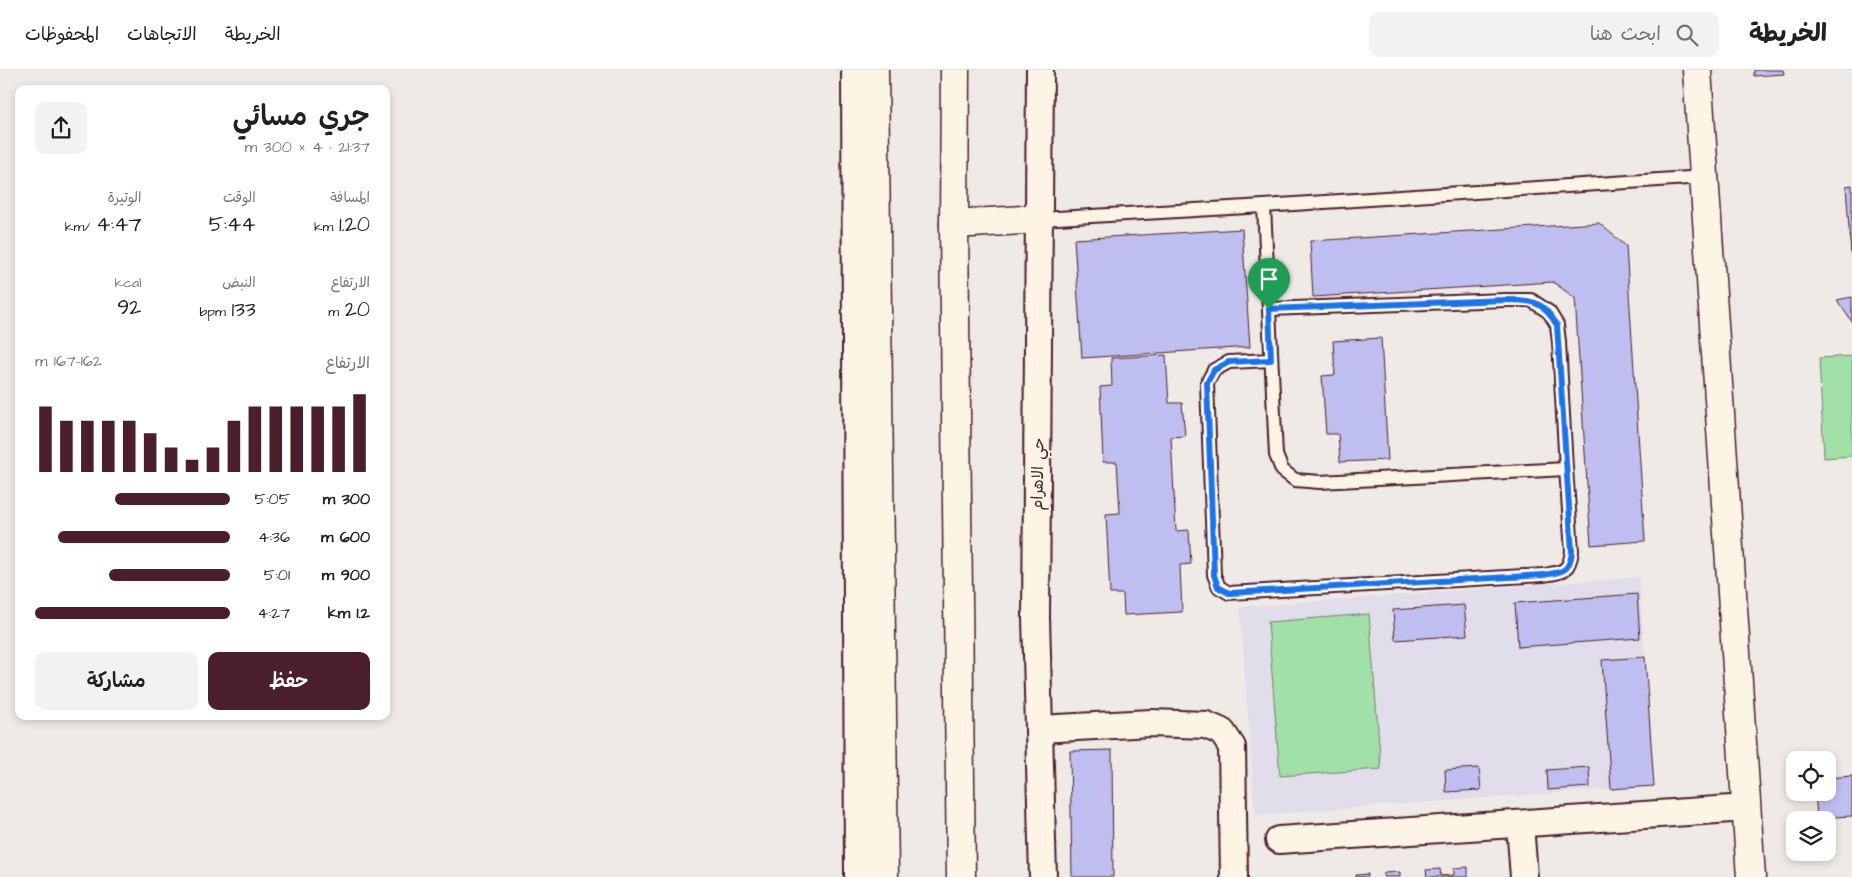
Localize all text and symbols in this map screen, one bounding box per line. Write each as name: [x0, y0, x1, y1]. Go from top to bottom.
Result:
search box: [1369, 12, 1719, 57]
text: الخريطة: [1749, 17, 1827, 51]
text: ابحث هنا: [1590, 21, 1661, 48]
icon: search: [1673, 21, 1701, 49]
text: المحفوظات: [25, 22, 99, 47]
text: الاتجاهات: [127, 22, 197, 47]
text: الخريطة: [225, 22, 281, 47]
text: جري مسائي: [233, 97, 370, 136]
button: share: [35, 102, 87, 154]
text: 21:37 · 4 × 300 m: [245, 136, 370, 158]
text: الوتيرة: [108, 188, 141, 208]
text: الوقت: [223, 188, 256, 208]
text: المسافة: [330, 188, 370, 208]
text: 4:47: [96, 210, 141, 239]
text: 5:44: [209, 210, 256, 239]
text: 1.20: [339, 210, 370, 239]
text: /km: [65, 217, 96, 237]
text: km: [314, 217, 339, 237]
pin: [1248, 258, 1290, 309]
icon: arrive: [1255, 265, 1283, 293]
text: kcal: [115, 273, 141, 293]
text: النبض: [222, 273, 256, 293]
text: الارتفاع: [331, 273, 370, 293]
text: 92: [117, 293, 141, 322]
text: 133: [232, 295, 256, 324]
text: 20: [345, 295, 370, 324]
text: bpm: [199, 302, 232, 322]
text: m: [328, 302, 345, 322]
text: 162–167 m: [35, 350, 102, 372]
text: الارتفاع: [325, 352, 370, 374]
street label: حي الاهرام: [1026, 437, 1053, 511]
text: 5:05: [255, 488, 290, 510]
text: 300 m: [323, 488, 370, 510]
text: 4:36: [258, 526, 290, 548]
text: 600 m: [321, 526, 370, 548]
text: 5:01: [264, 564, 290, 586]
text: 900 m: [322, 564, 370, 586]
text: 4:27: [257, 602, 290, 624]
text: 1.2 km: [328, 602, 370, 624]
button: مشاركة: [35, 652, 198, 710]
button: حفظ: [208, 652, 370, 710]
map controls: [1786, 751, 1836, 861]
button: locate: [1786, 751, 1836, 801]
button: layers: [1786, 811, 1836, 861]

